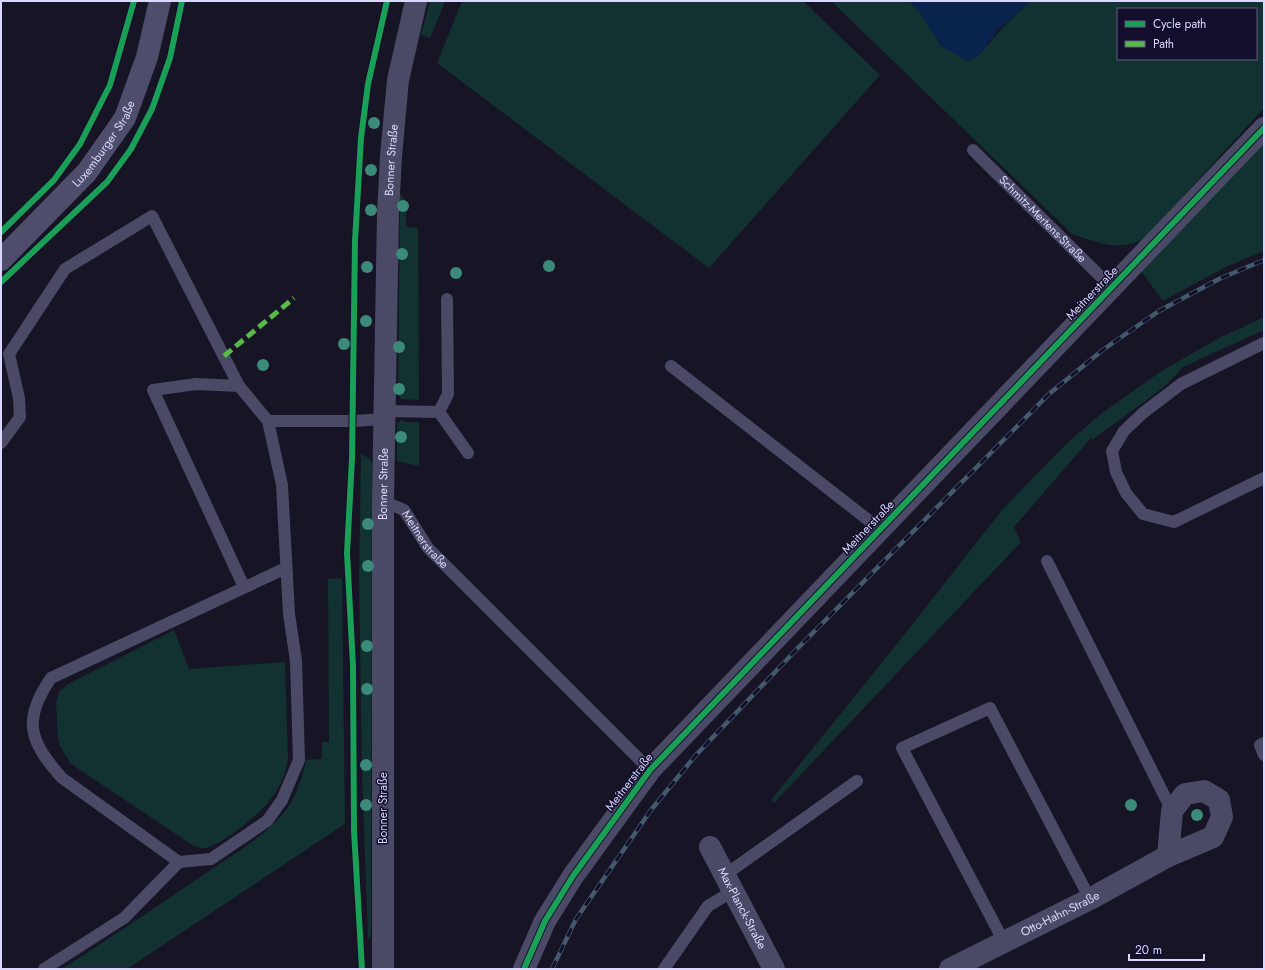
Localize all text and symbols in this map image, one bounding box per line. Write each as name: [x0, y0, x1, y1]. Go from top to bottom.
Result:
legend: [1117, 8, 1257, 60]
text: Cycle path: [1153, 15, 1206, 33]
text: Path: [1153, 35, 1174, 53]
street label: Luxemburger Straße: [68, 98, 140, 191]
street label: Bonner Straße: [380, 123, 403, 197]
street label: Schmitz-Mertens-Straße: [995, 171, 1090, 267]
street label: Meitnerstraße: [1062, 262, 1122, 324]
street label: Bonner Straße: [374, 448, 393, 520]
street label: Meitnerstraße: [838, 496, 898, 558]
street label: Meitnerstraße: [397, 507, 453, 573]
street label: Meitnerstraße: [601, 749, 657, 815]
street label: Bonner Straße: [374, 772, 392, 844]
street label: Max-Planck-Straße: [713, 864, 771, 952]
street label: Otto-Hahn-Straße: [1017, 886, 1103, 941]
scale bar: [1129, 936, 1204, 962]
text: 20 m: [1135, 941, 1162, 959]

